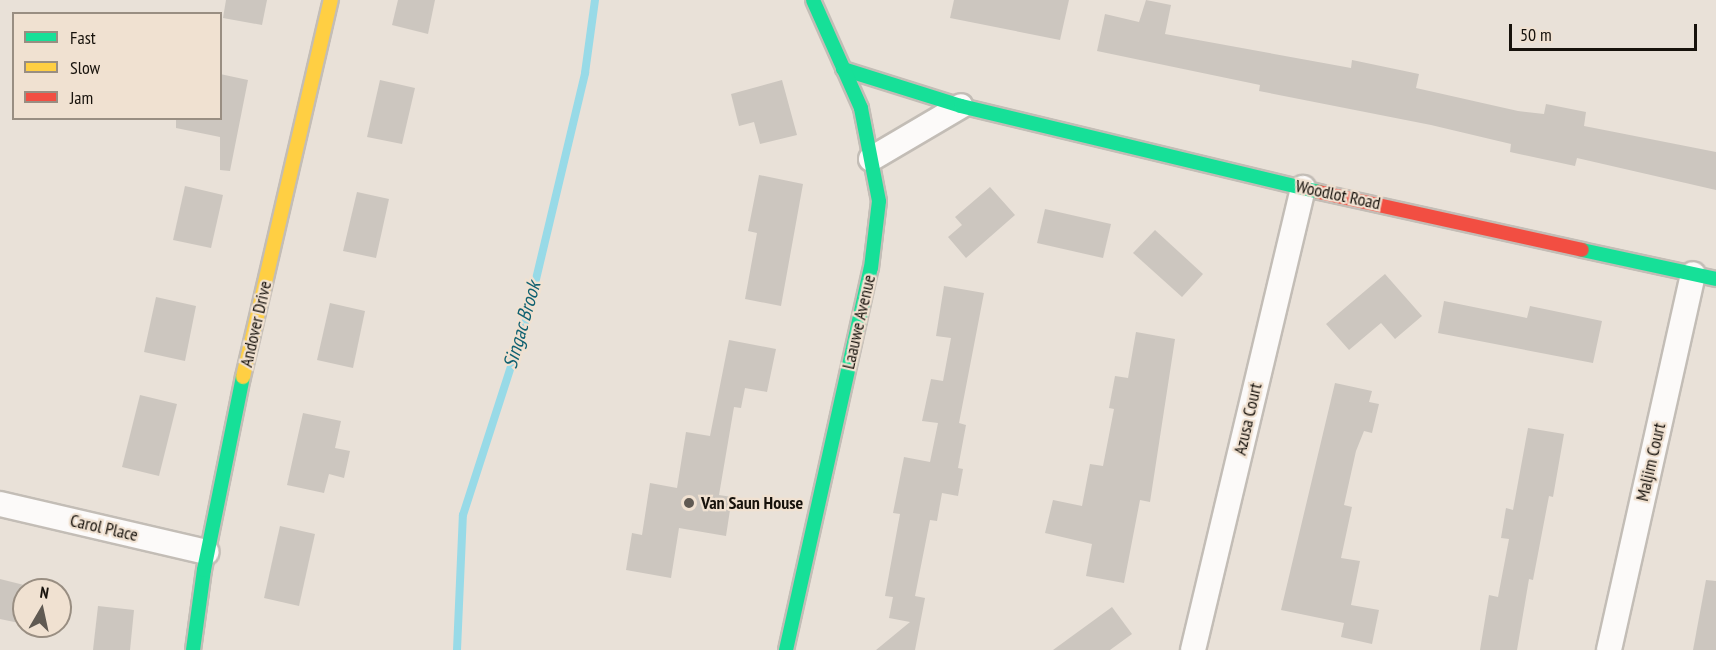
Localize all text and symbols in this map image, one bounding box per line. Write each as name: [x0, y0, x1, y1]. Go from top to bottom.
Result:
legend: [12, 12, 222, 120]
scale bar: [1512, 12, 1700, 50]
text: 50 m: [1520, 23, 1552, 46]
text: Fast: [70, 26, 96, 49]
text: Slow: [70, 56, 100, 79]
text: Jam: [70, 86, 93, 109]
street label: Woodlot Road: [1294, 175, 1382, 215]
street label: Laauwe Avenue: [838, 272, 880, 372]
street label: Andover Drive: [236, 279, 276, 369]
water label: Singac Brook: [498, 279, 546, 371]
street label: Azusa Court: [1229, 381, 1267, 457]
street label: Maljim Court: [1631, 421, 1671, 503]
place label: Van Saun House: [701, 492, 803, 514]
marker: Van Saun House: [682, 496, 696, 510]
street label: Carol Place: [68, 510, 140, 546]
north arrow: [12, 578, 72, 638]
text: N: [39, 582, 50, 603]

